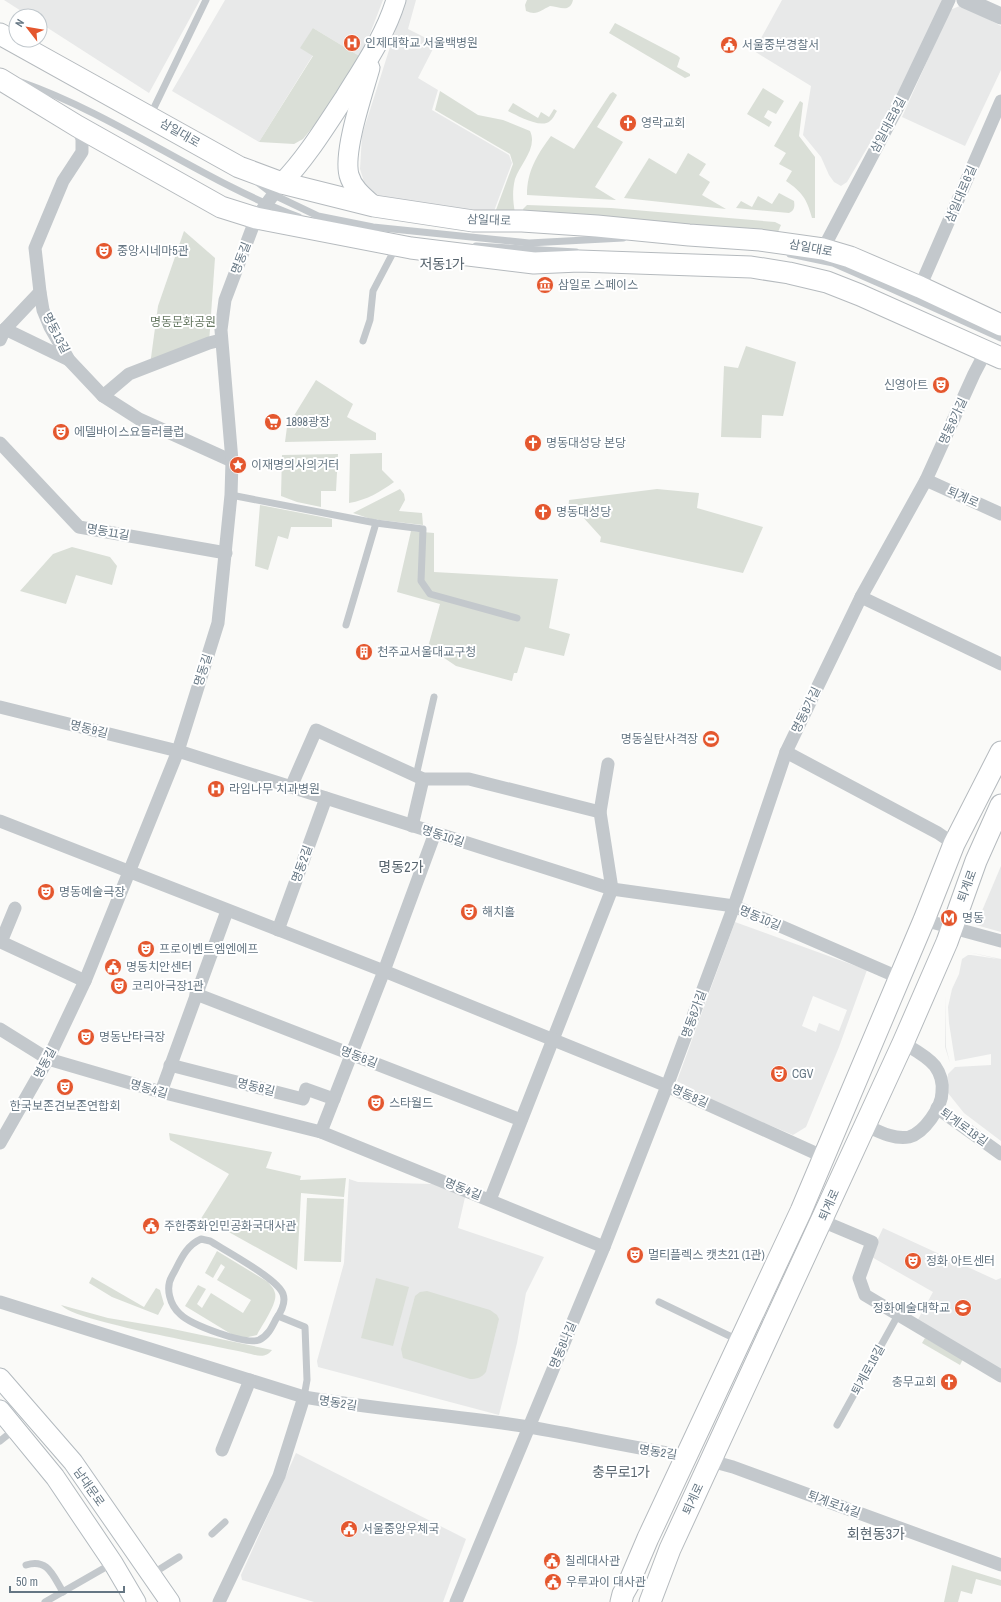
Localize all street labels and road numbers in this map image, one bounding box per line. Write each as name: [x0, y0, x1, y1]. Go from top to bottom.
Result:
street label: 삼일대로8길: [867, 94, 909, 156]
street label: 삼일대로: [157, 115, 203, 151]
street label: 삼일대로6길: [942, 163, 980, 225]
street label: 삼일대로: [467, 211, 511, 229]
street label: 삼일대로: [788, 236, 834, 260]
street label: 명동길: [228, 240, 254, 276]
street label: 명동13길: [39, 310, 73, 356]
street label: 명동8가길: [935, 395, 971, 447]
street label: 퇴계로: [945, 483, 981, 511]
street label: 명동11길: [85, 520, 131, 544]
street label: 명동길: [190, 652, 216, 688]
street label: 명동8가길: [788, 684, 824, 736]
street label: 명동9길: [68, 717, 110, 741]
street label: 명동10길: [420, 822, 466, 850]
street label: 명동2길: [288, 843, 316, 885]
street label: 퇴계로: [954, 868, 980, 904]
street label: 명동10길: [737, 902, 783, 934]
street label: 명동8가길: [678, 988, 710, 1040]
street label: 명동6길: [338, 1043, 380, 1071]
street label: 명동길: [30, 1045, 60, 1081]
street label: 명동8길: [235, 1075, 277, 1099]
street label: 명동4길: [128, 1076, 170, 1102]
street label: 명동8길: [669, 1081, 711, 1111]
street label: 퇴계로18길: [937, 1104, 991, 1150]
street label: 명동4길: [442, 1174, 484, 1204]
street label: 퇴계로: [815, 1187, 843, 1223]
street label: 명동8나길: [546, 1319, 580, 1371]
street label: 퇴계로16길: [848, 1342, 888, 1398]
street label: 명동2길: [318, 1392, 358, 1414]
street label: 명동2길: [638, 1441, 678, 1463]
street label: 남대문로: [70, 1464, 108, 1510]
street label: 퇴계로: [679, 1481, 707, 1517]
street label: 퇴계로14길: [805, 1487, 863, 1521]

